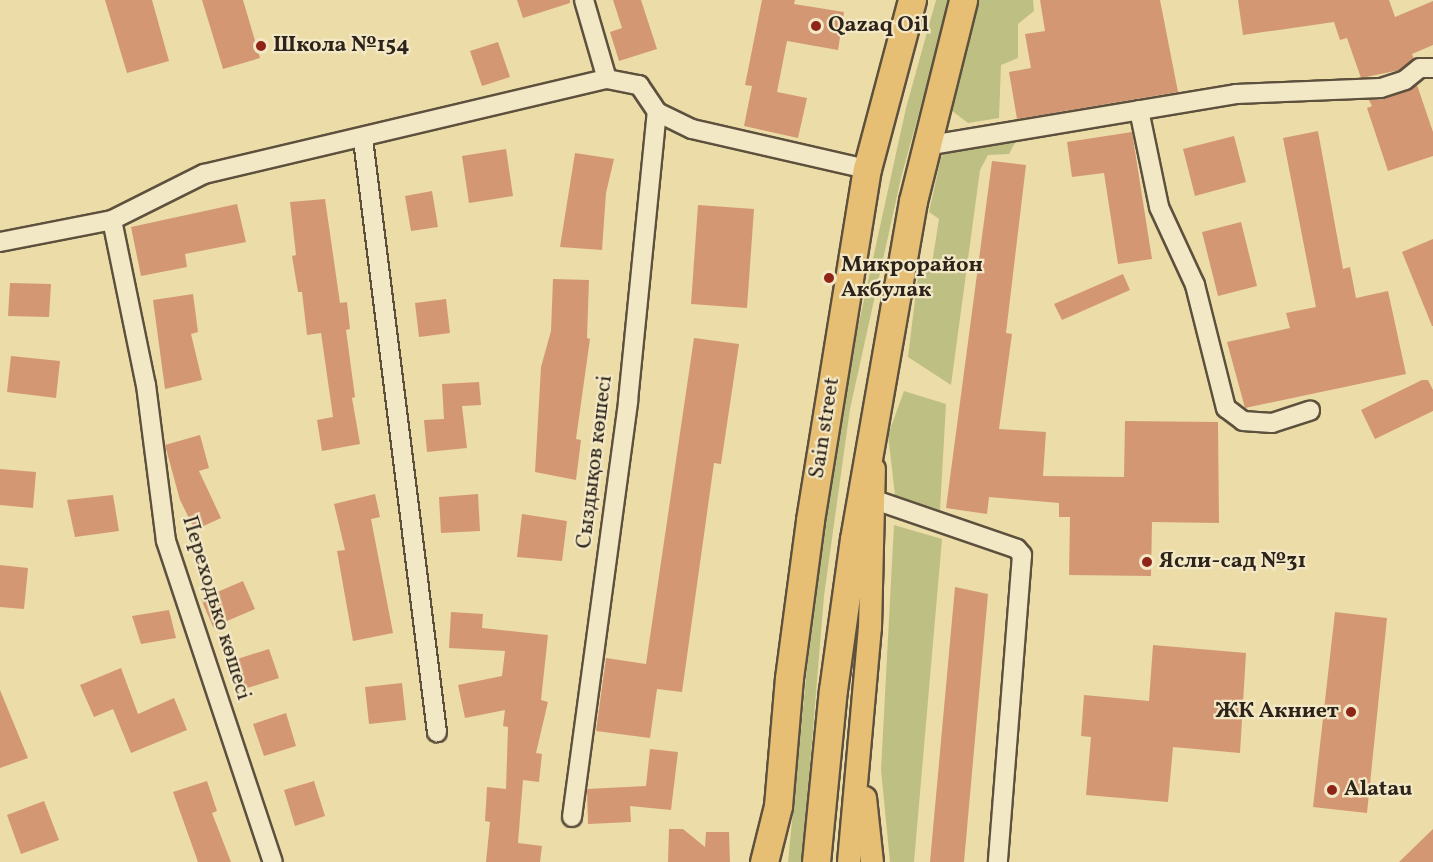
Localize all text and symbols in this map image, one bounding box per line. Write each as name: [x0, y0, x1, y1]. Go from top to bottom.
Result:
place label: Qazaq Oil: [828, 13, 929, 39]
marker: Qazaq Oil: [809, 19, 823, 33]
place label: Школа №154: [273, 33, 409, 59]
marker: Школа №154: [254, 39, 268, 53]
place label: Микрорайон Акбулак: [841, 252, 983, 304]
marker: Микрорайон Акбулак: [822, 271, 836, 285]
street label: Сыздықов көшесі: [571, 374, 619, 550]
street label: Sain street: [804, 375, 846, 481]
street label: Переходько көшесі: [175, 513, 257, 703]
place label: Ясли-сад №31: [1159, 549, 1306, 575]
marker: Ясли-сад №31: [1140, 555, 1154, 569]
place label: ЖК Акниет: [1215, 699, 1339, 725]
marker: ЖК Акниет: [1344, 705, 1358, 719]
place label: Alatau: [1344, 777, 1412, 803]
marker: Alatau: [1325, 783, 1339, 797]

